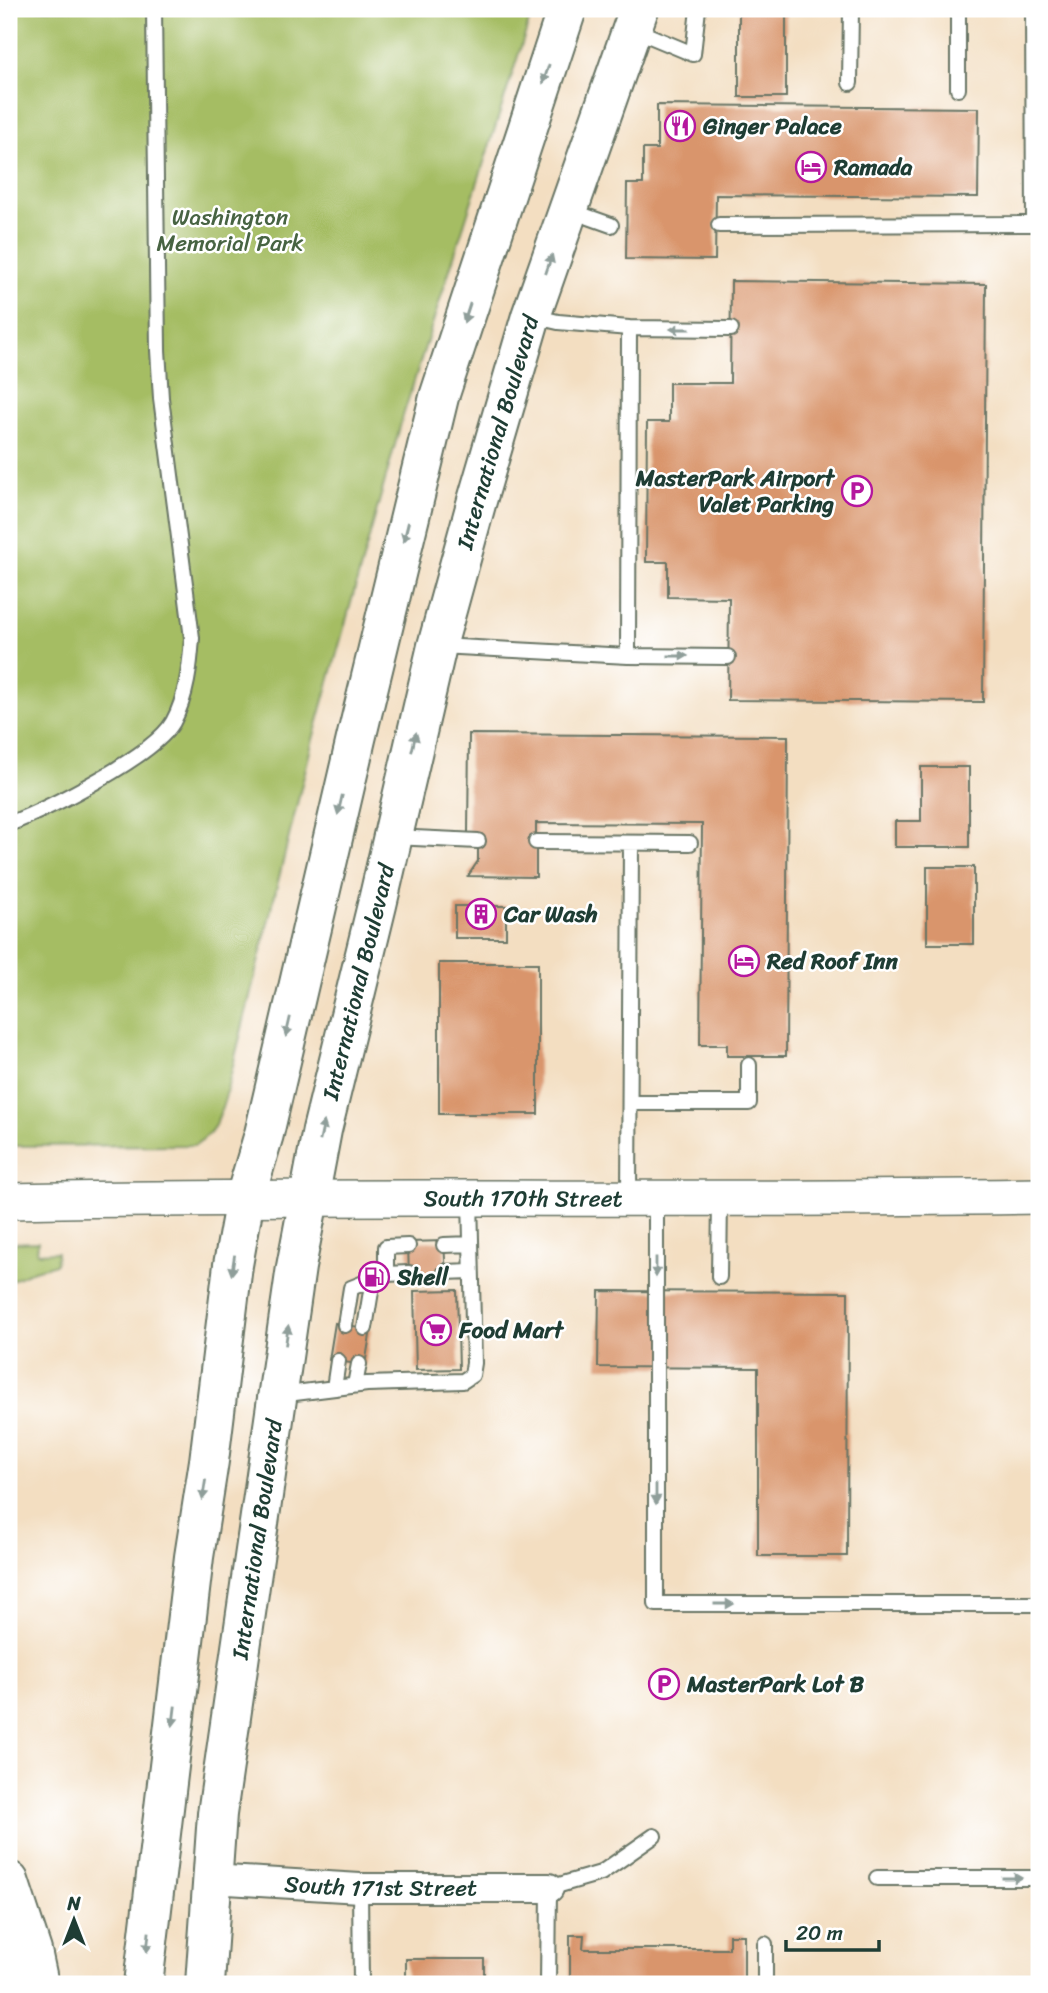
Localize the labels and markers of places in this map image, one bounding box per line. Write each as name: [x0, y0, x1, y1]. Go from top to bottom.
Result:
place label: Ginger Palace: [702, 106, 842, 147]
restaurant icon: Ginger Palace: [663, 109, 697, 143]
place label: Ramada: [833, 147, 913, 188]
hotel icon: Ramada: [794, 150, 828, 184]
place label: MasterPark Airport Valet Parking: [635, 458, 836, 525]
parking icon: MasterPark Airport Valet Parking: [840, 474, 874, 508]
place label: Car Wash: [503, 894, 598, 935]
building icon: Car Wash: [464, 897, 498, 931]
place label: Red Roof Inn: [766, 941, 898, 982]
hotel icon: Red Roof Inn: [727, 944, 761, 978]
place label: Shell: [396, 1257, 450, 1298]
fuel station icon: Shell: [357, 1260, 391, 1294]
place label: Food Mart: [458, 1310, 565, 1351]
supermarket icon: Food Mart: [419, 1313, 453, 1347]
place label: MasterPark Lot B: [686, 1664, 864, 1705]
parking icon: MasterPark Lot B: [647, 1667, 681, 1701]

